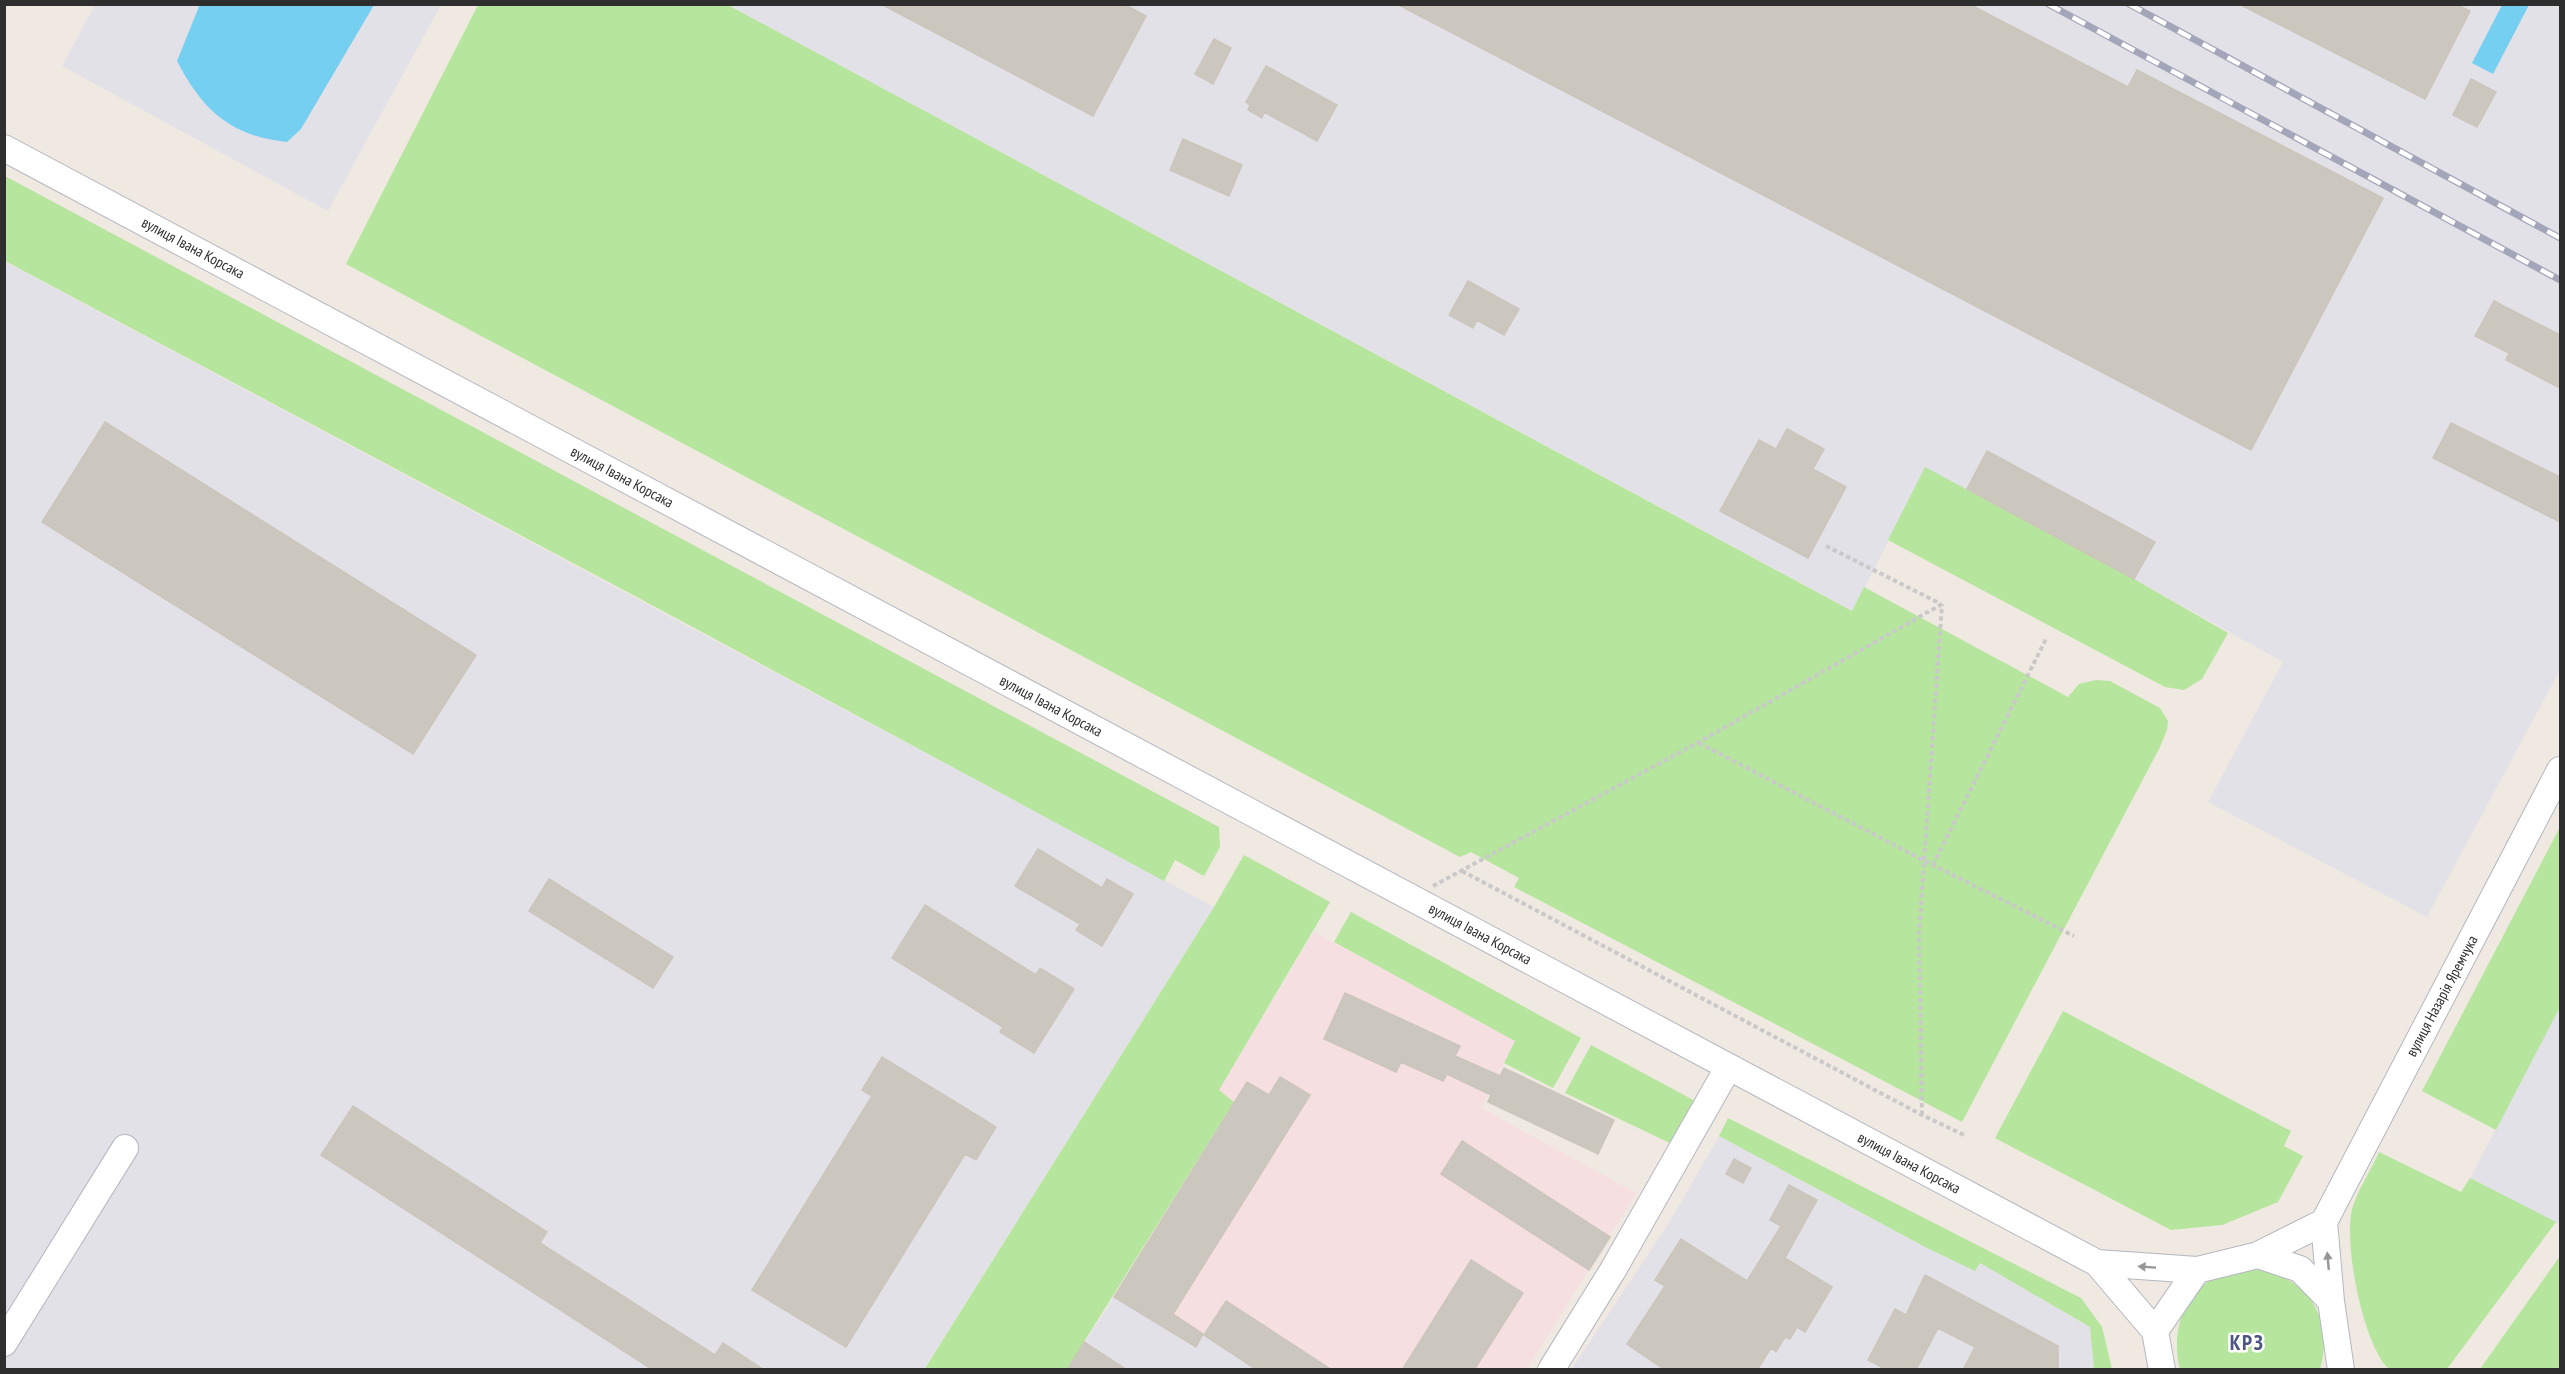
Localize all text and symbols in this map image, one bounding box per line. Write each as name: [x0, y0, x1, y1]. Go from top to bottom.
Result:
street label: вулиця Івана Корсака: [139, 212, 248, 283]
street label: вулиця Івана Корсака: [568, 441, 677, 512]
street label: вулиця Івана Корсака: [997, 670, 1106, 741]
street label: вулиця Івана Корсака: [1426, 898, 1535, 969]
street label: вулиця Назарія Яремчука: [2402, 932, 2482, 1060]
street label: вулиця Івана Корсака: [1855, 1127, 1964, 1198]
one-way arrow: [2323, 1252, 2332, 1271]
one-way arrow: [2138, 1262, 2157, 1271]
district label: КРЗ: [2230, 1329, 2264, 1356]

